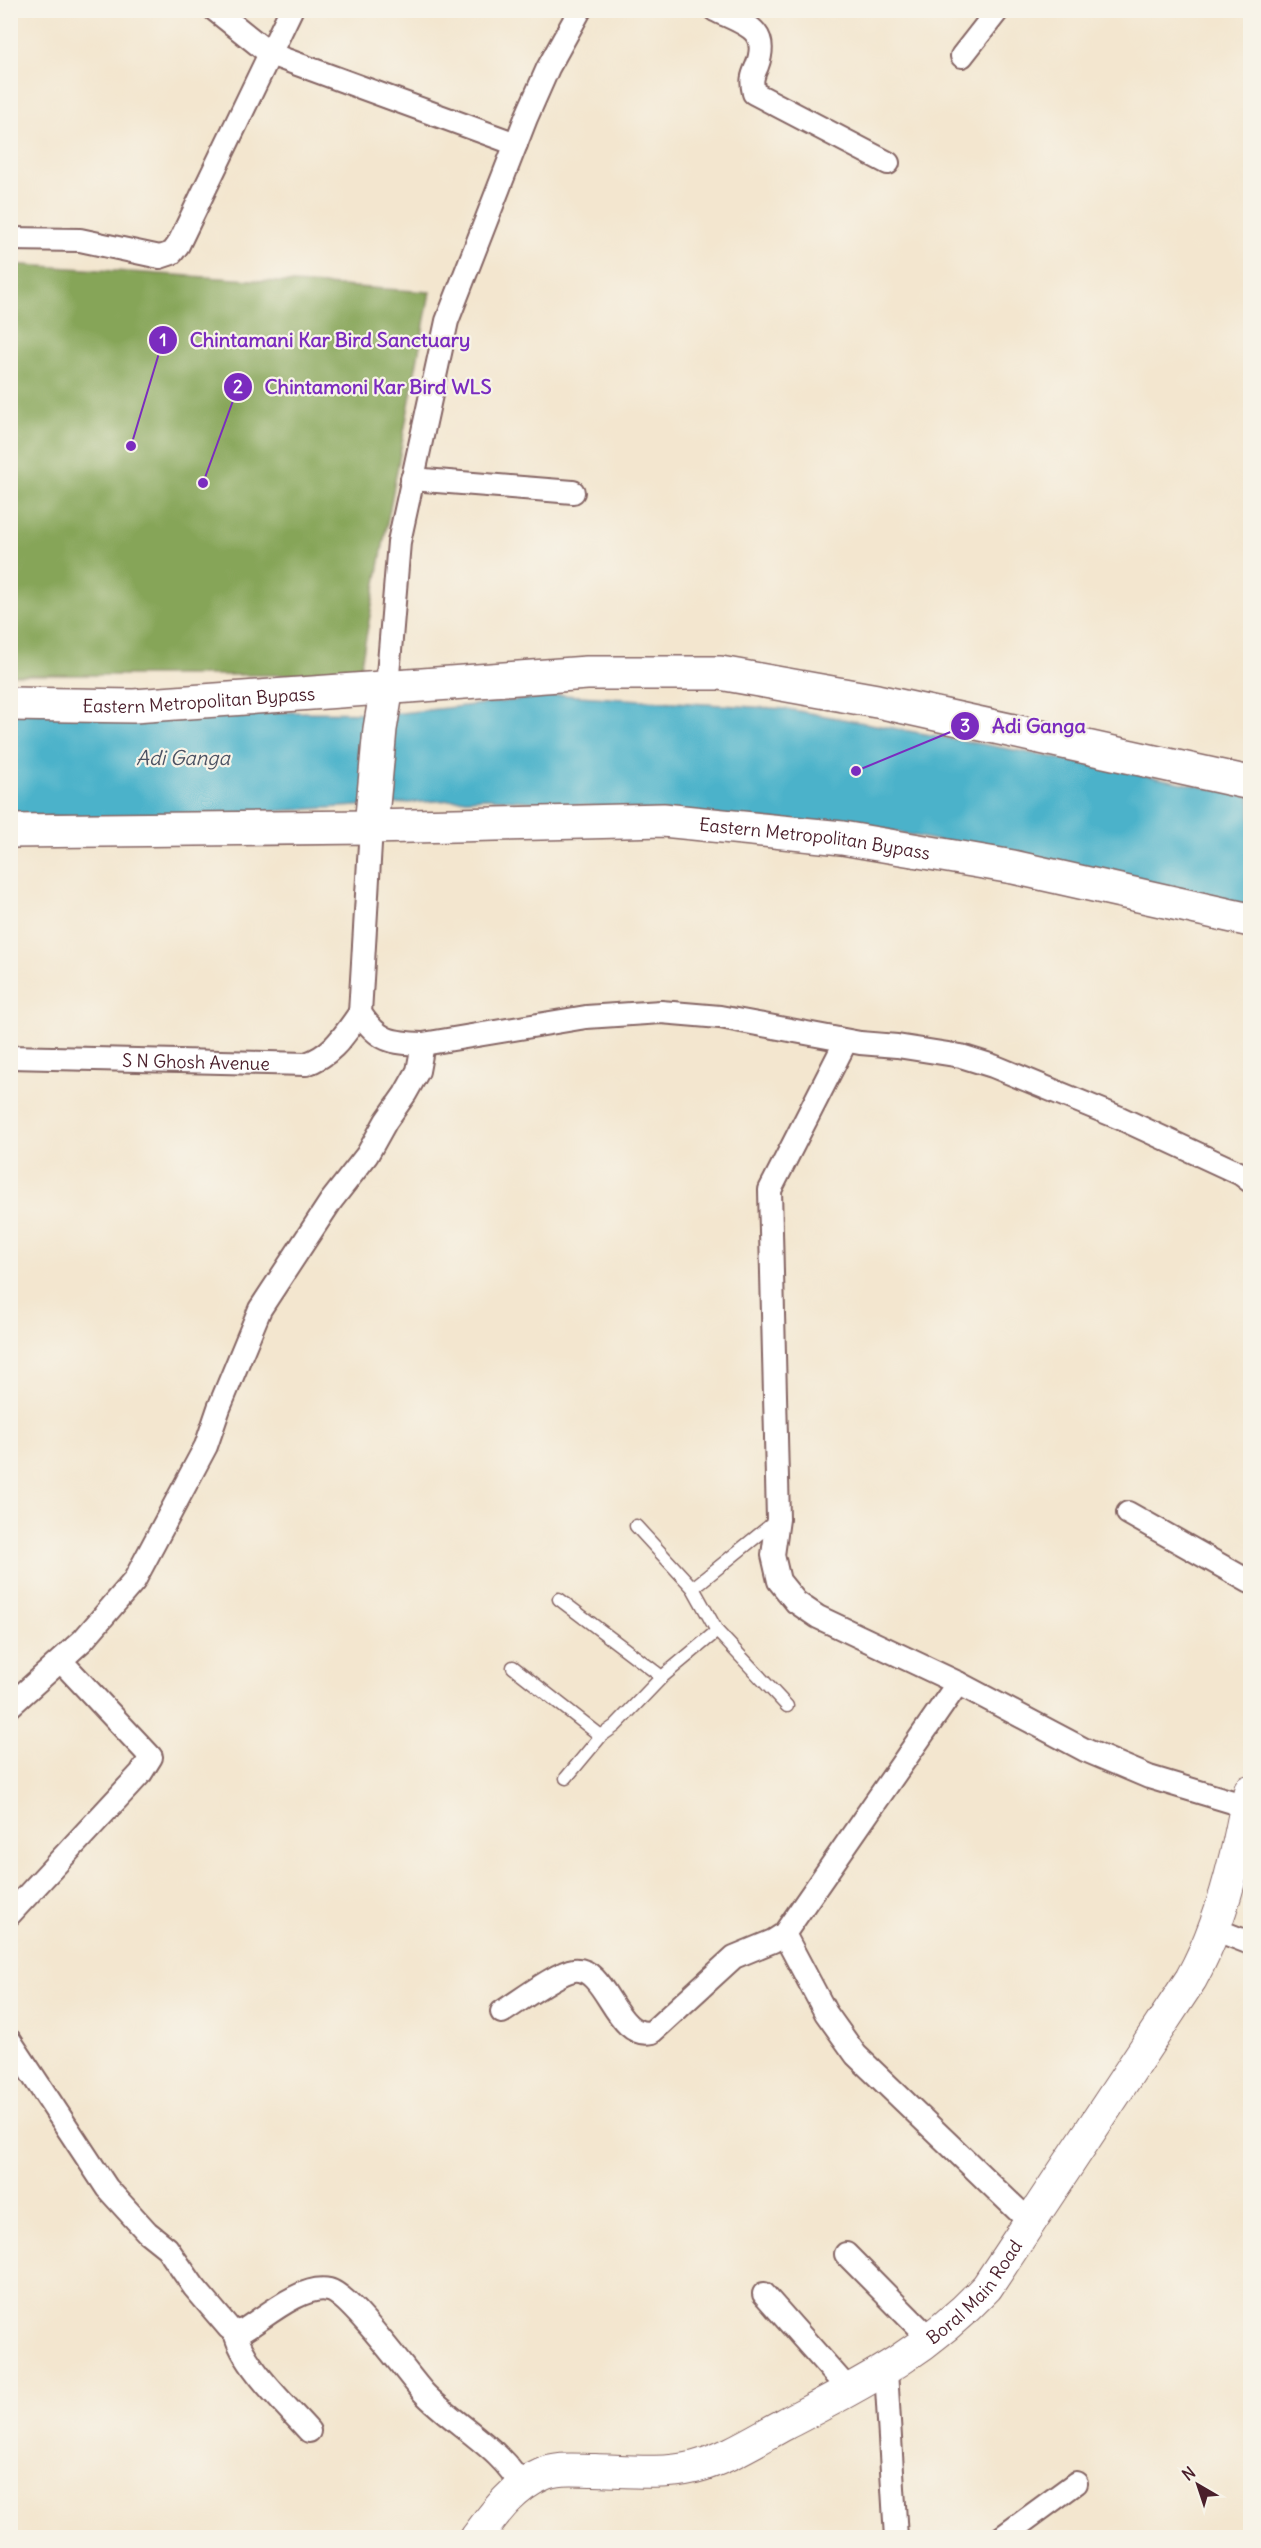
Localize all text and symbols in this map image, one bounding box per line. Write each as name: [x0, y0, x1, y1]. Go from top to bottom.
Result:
callout: Chintamani Kar Bird Sanctuary: [148, 321, 483, 359]
text: Chintamani Kar Bird Sanctuary: [190, 327, 470, 352]
text: 1: [159, 328, 167, 351]
callout: Chintamoni Kar Bird WLS: [223, 368, 504, 406]
text: Chintamoni Kar Bird WLS: [264, 374, 492, 399]
text: 2: [233, 375, 243, 398]
street label: Eastern Metropolitan Bypass: [82, 681, 316, 718]
callout: Adi Ganga: [950, 707, 1098, 745]
text: Adi Ganga: [992, 713, 1087, 738]
text: 3: [960, 714, 970, 737]
water label: Adi Ganga: [136, 745, 232, 770]
street label: Eastern Metropolitan Bypass: [698, 812, 932, 864]
street label: S N Ghosh Avenue: [122, 1048, 270, 1075]
street label: Boral Main Road: [921, 2235, 1027, 2349]
north arrow: [1168, 2455, 1228, 2515]
text: N: [1178, 2462, 1199, 2485]

